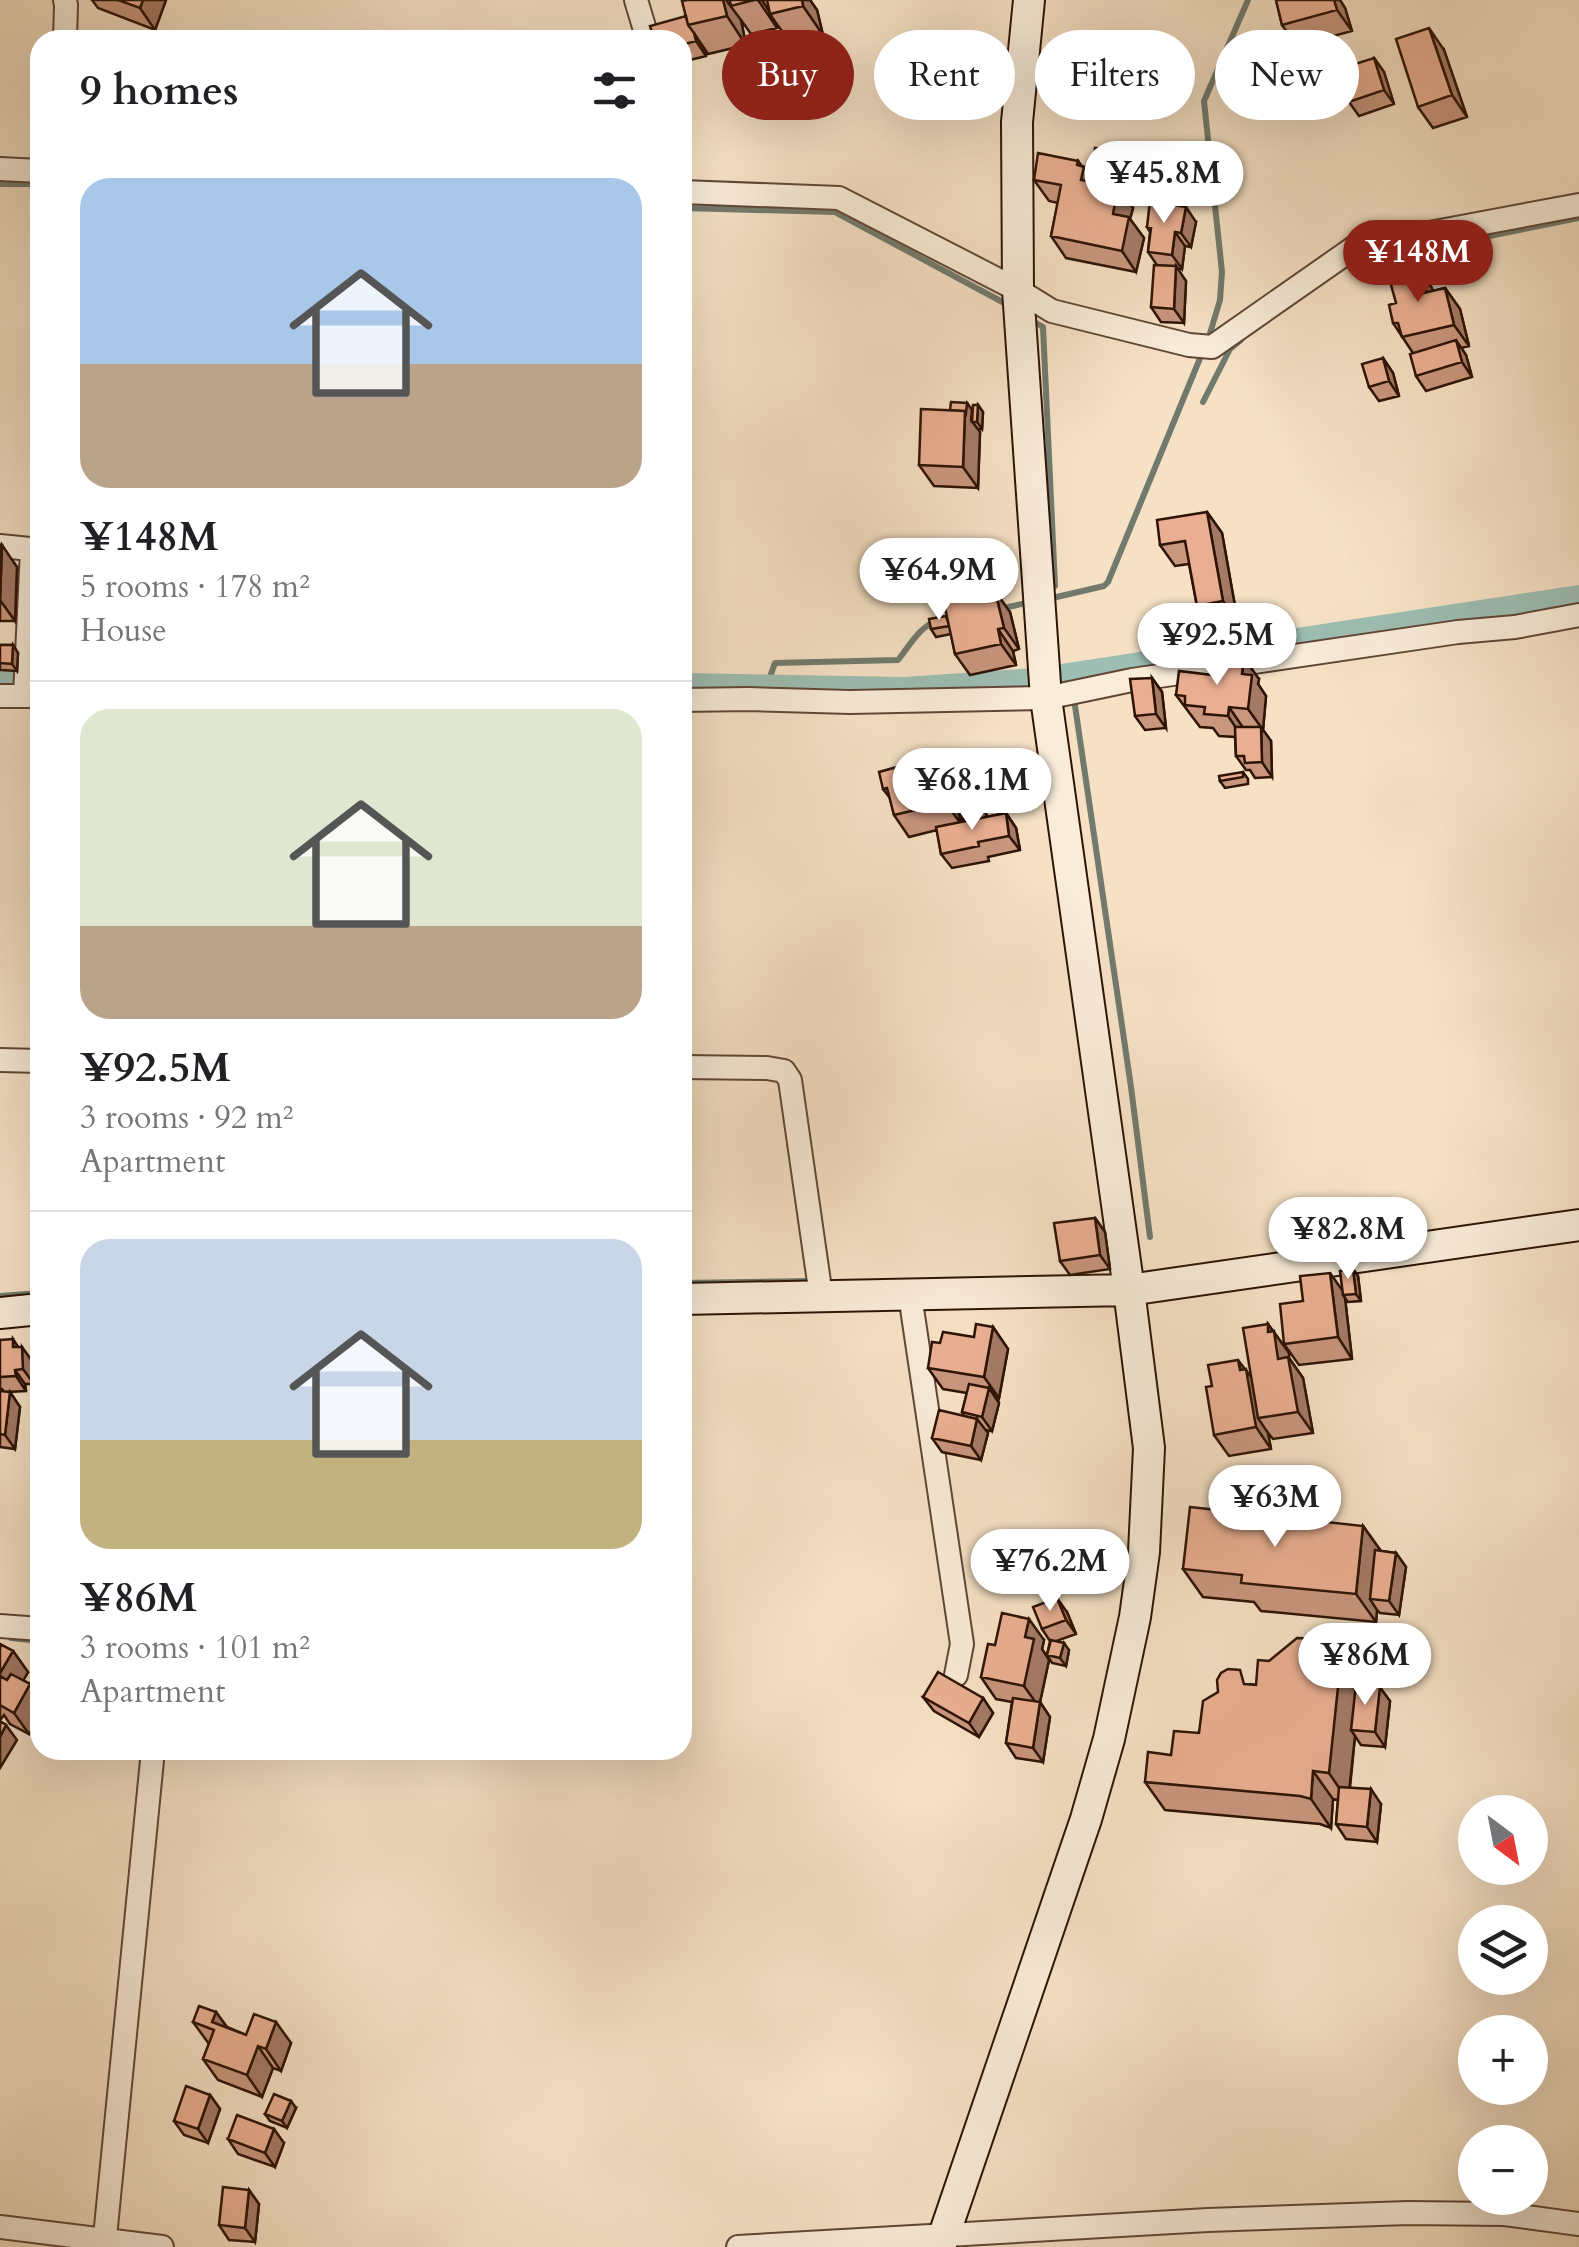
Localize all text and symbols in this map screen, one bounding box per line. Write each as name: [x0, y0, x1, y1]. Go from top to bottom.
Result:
chip: Buy: [722, 30, 854, 120]
chip: Rent: [874, 30, 1015, 120]
chip: Filters: [1035, 30, 1195, 120]
chip: New: [1215, 30, 1359, 120]
text: 9 homes: [80, 62, 238, 119]
icon: filters: [587, 63, 642, 118]
pin: ¥45.8M: [1083, 141, 1245, 226]
text: ¥45.8M: [1106, 151, 1222, 195]
pin: ¥148M: [1348, 220, 1488, 305]
text: ¥148M: [1365, 230, 1471, 274]
icon: home: [271, 243, 451, 423]
text: ¥148M: [80, 508, 219, 565]
pin: ¥64.9M: [858, 538, 1020, 623]
text: ¥64.9M: [881, 548, 997, 592]
text: 5 rooms · 178 m²: [80, 565, 310, 609]
pin: ¥92.5M: [1136, 603, 1298, 688]
text: House: [80, 609, 167, 653]
text: ¥92.5M: [1159, 613, 1275, 657]
pin: ¥68.1M: [891, 748, 1053, 833]
text: ¥68.1M: [914, 758, 1030, 802]
icon: home: [271, 774, 451, 954]
text: ¥92.5M: [80, 1039, 231, 1096]
text: 3 rooms · 92 m²: [80, 1096, 293, 1140]
text: Apartment: [80, 1140, 225, 1184]
pin: ¥82.8M: [1267, 1197, 1429, 1282]
text: ¥82.8M: [1290, 1207, 1406, 1251]
icon: home: [271, 1304, 451, 1484]
pin: ¥63M: [1216, 1465, 1334, 1550]
text: ¥63M: [1230, 1475, 1320, 1519]
pin: ¥76.2M: [969, 1529, 1131, 1614]
text: ¥76.2M: [992, 1539, 1108, 1583]
text: ¥86M: [80, 1569, 197, 1626]
pin: ¥86M: [1306, 1623, 1424, 1708]
text: 3 rooms · 101 m²: [80, 1626, 310, 1670]
text: ¥86M: [1320, 1633, 1410, 1677]
text: Apartment: [80, 1670, 225, 1714]
north arrow: [1458, 1795, 1548, 1885]
map controls: [1458, 1795, 1548, 2215]
button: layers: [1458, 1905, 1548, 1995]
button: +: [1458, 2015, 1548, 2105]
button: −: [1458, 2125, 1548, 2215]

